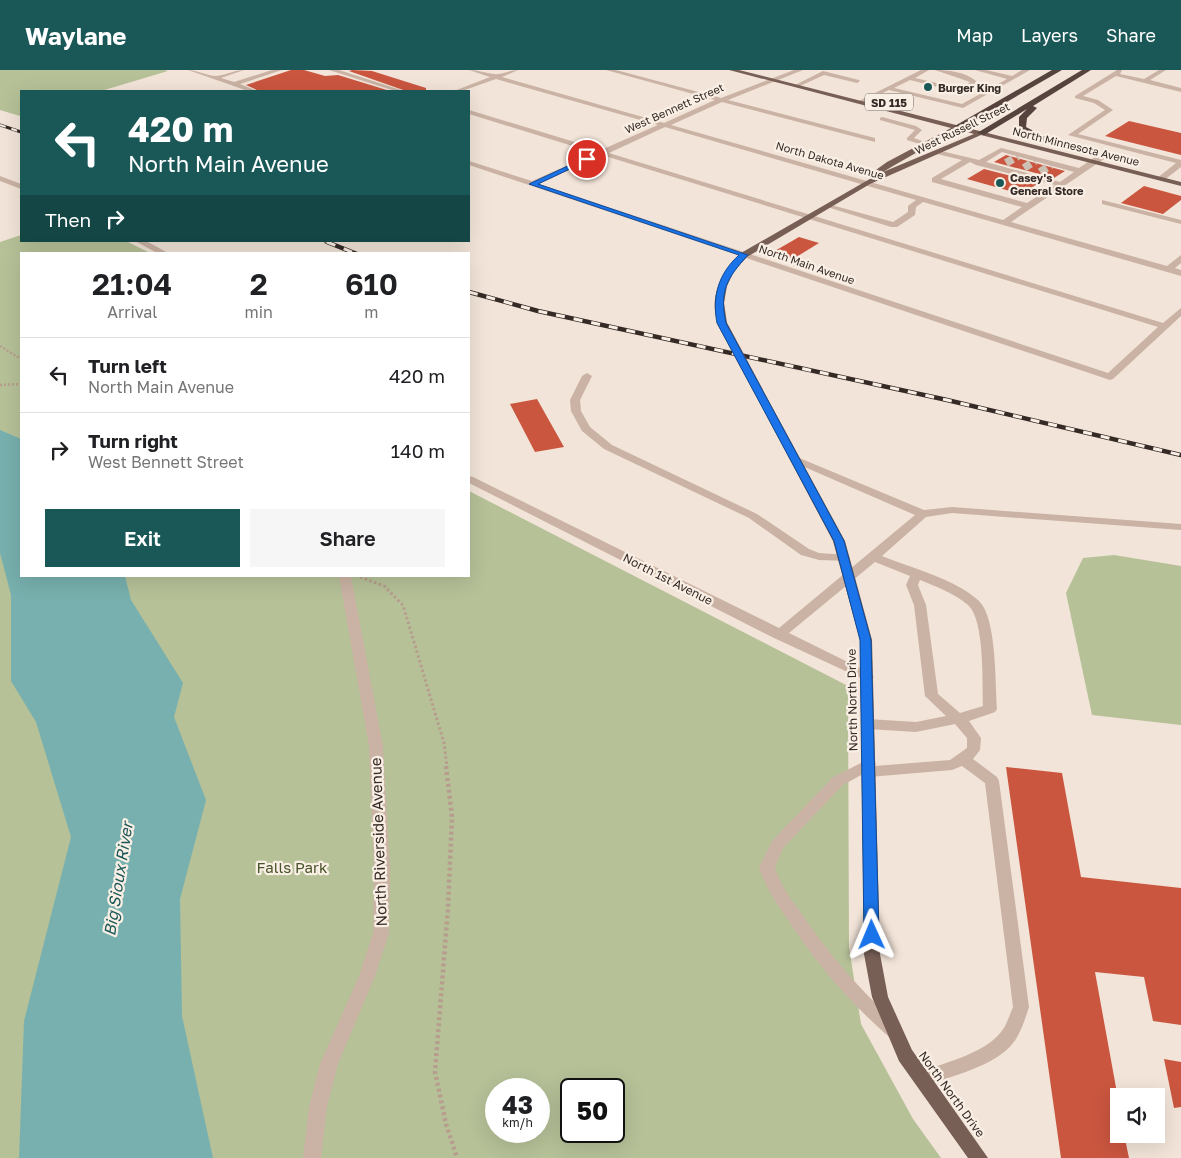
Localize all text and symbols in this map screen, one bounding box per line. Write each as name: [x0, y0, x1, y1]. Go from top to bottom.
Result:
text: Waylane: [25, 21, 126, 50]
text: Map: [956, 24, 993, 46]
text: Layers: [1021, 24, 1078, 46]
text: Share: [1106, 24, 1156, 46]
street label: West Bennett Street: [622, 80, 726, 136]
marker: Burger King: [922, 81, 934, 93]
place label: Burger King: [938, 81, 1001, 94]
road number: SD 115: [865, 94, 913, 111]
street label: West Russell Street: [913, 99, 1011, 157]
text: 420 m: [128, 108, 233, 150]
icon: left: [45, 110, 110, 175]
street label: North Minnesota Avenue: [1011, 124, 1141, 168]
pin: [566, 138, 608, 180]
street label: North Dakota Avenue: [774, 138, 886, 182]
icon: arrive: [573, 145, 601, 173]
text: North Main Avenue: [128, 150, 329, 177]
place label: Casey's General Store: [1010, 171, 1084, 197]
marker: Casey's General Store: [994, 177, 1006, 189]
icon: right: [101, 205, 129, 233]
text: Then: [45, 208, 91, 231]
street label: North Main Avenue: [757, 242, 857, 286]
text: 21:04: [92, 266, 172, 302]
text: 2: [250, 266, 268, 302]
text: 610: [345, 266, 398, 302]
text: Arrival: [107, 302, 157, 322]
text: min: [245, 302, 273, 322]
text: m: [364, 302, 378, 322]
text: Turn left: [88, 354, 167, 377]
icon: left: [45, 361, 73, 389]
text: 420 m: [389, 364, 445, 387]
text: North Main Avenue: [88, 377, 234, 397]
text: Turn right: [88, 429, 178, 452]
icon: right: [45, 436, 73, 464]
text: 140 m: [391, 439, 445, 462]
text: West Bennett Street: [88, 452, 244, 472]
button: Exit: [45, 509, 240, 567]
button: Share: [250, 509, 445, 567]
street label: North 1st Avenue: [621, 550, 715, 608]
street label: North North Drive: [844, 649, 860, 751]
street label: North Riverside Avenue: [366, 757, 390, 927]
water label: Big Sioux River: [99, 818, 137, 937]
park label: Falls Park: [257, 858, 328, 876]
position arrow: [845, 908, 897, 960]
street label: North North Drive: [916, 1048, 988, 1140]
speed limit sign: 50: [560, 1078, 625, 1143]
map controls: [1110, 1088, 1165, 1143]
button: sound: [1110, 1088, 1165, 1143]
text: 43: [502, 1089, 533, 1120]
text: km/h: [502, 1115, 533, 1130]

